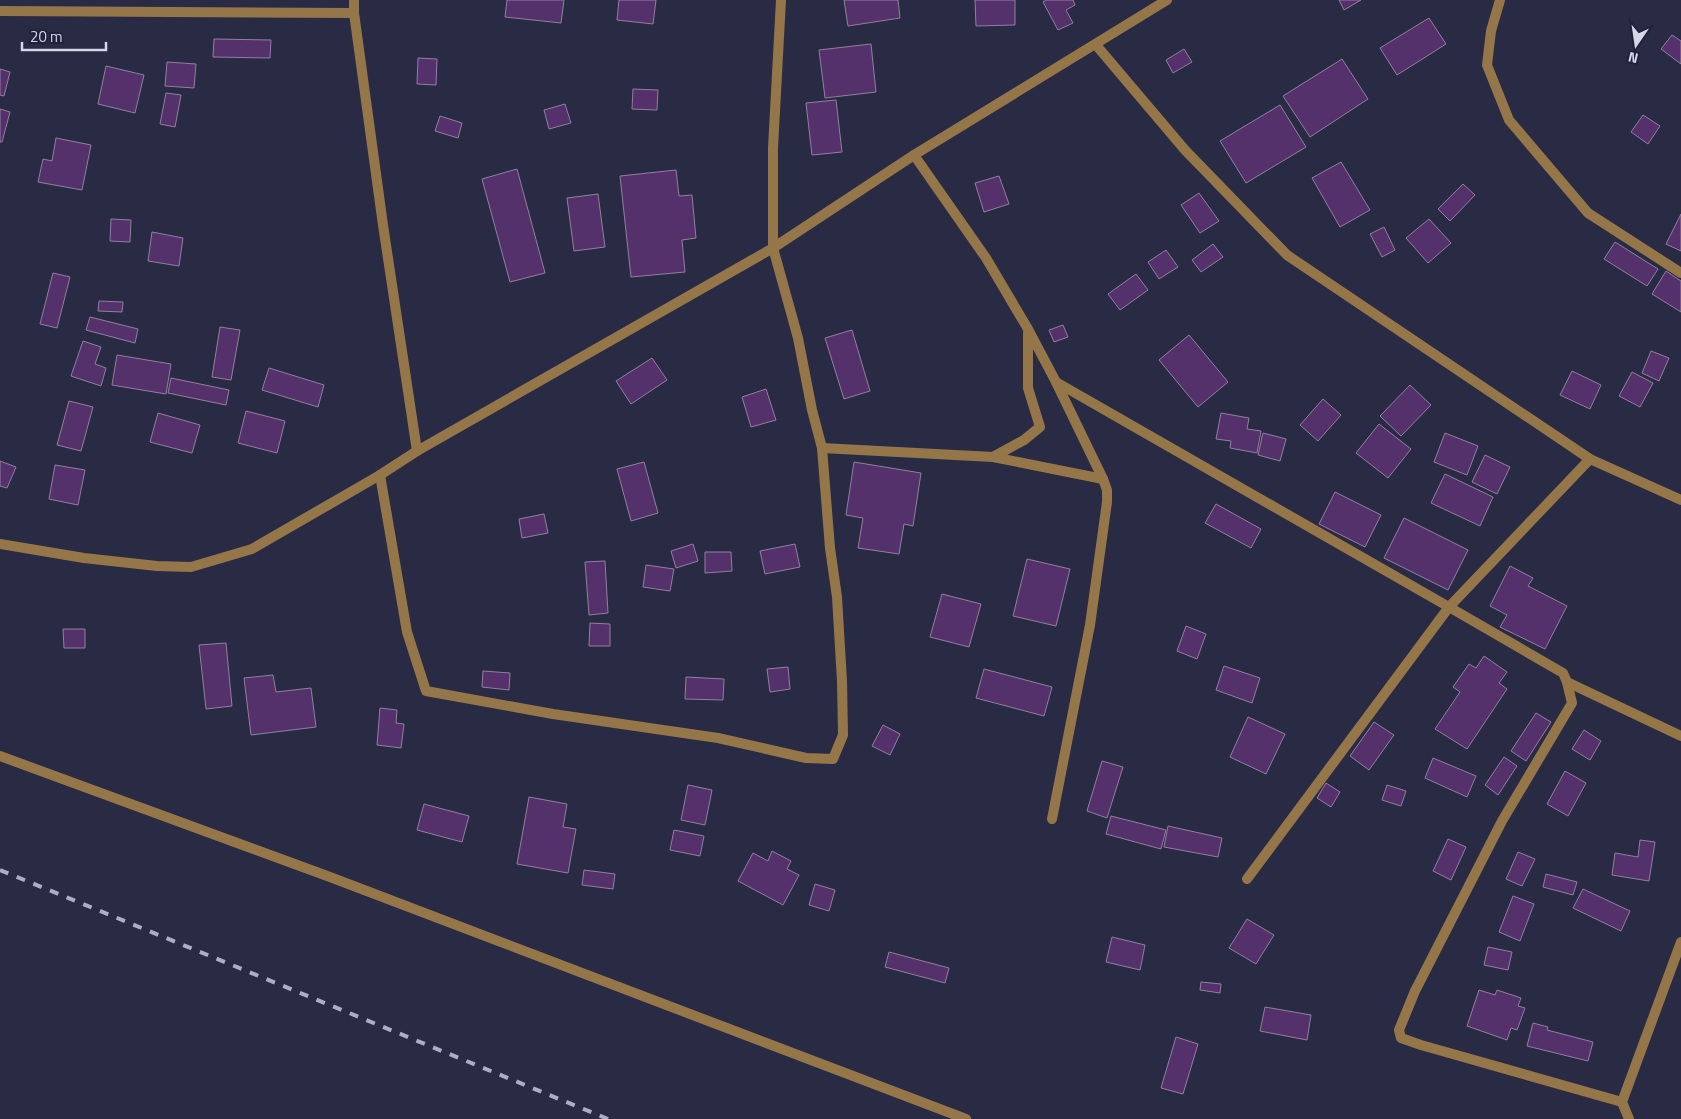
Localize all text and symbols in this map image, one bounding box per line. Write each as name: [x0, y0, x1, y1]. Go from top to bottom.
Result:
scale bar: [22, 20, 106, 52]
north arrow: [1611, 20, 1661, 70]
text: 20 m: [30, 25, 63, 48]
text: N: [1626, 47, 1640, 69]

